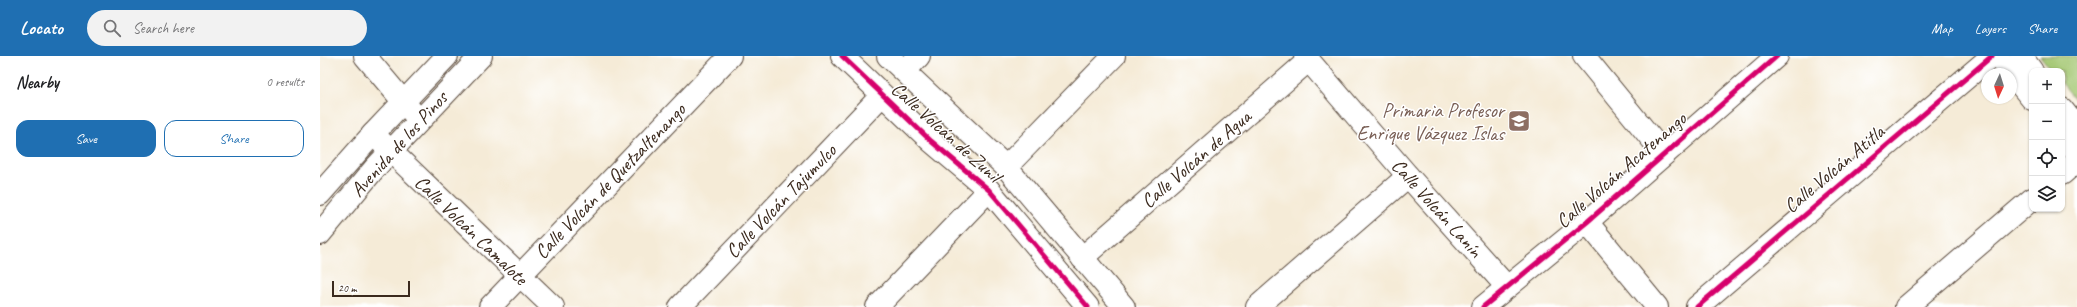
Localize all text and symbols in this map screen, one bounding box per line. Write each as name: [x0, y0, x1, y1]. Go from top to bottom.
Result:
search box: [87, 10, 367, 46]
text: Locato: [20, 16, 63, 40]
icon: search: [101, 17, 123, 39]
text: Search here: [133, 19, 194, 38]
text: Map: [1931, 20, 1953, 37]
text: Layers: [1975, 20, 2006, 37]
text: Share: [2028, 20, 2057, 37]
north arrow: [1981, 68, 2017, 104]
map controls: [2029, 68, 2065, 212]
button: +: [2029, 68, 2065, 104]
text: Nearby: [16, 72, 59, 93]
text: 0 results: [266, 74, 304, 90]
street label: Calle Volcán de Zunil: [886, 76, 1009, 190]
street label: Avenida de los Pinos: [345, 84, 455, 202]
street label: Calle Volcán de Quetzaltenango: [529, 97, 692, 264]
place label: Primaria Profesor Enrique Vázquez Islas: [1357, 98, 1506, 146]
street label: Calle Volcán de Agua: [1136, 103, 1257, 214]
button: −: [2029, 104, 2065, 140]
street label: Calle Volcán Acatenango: [1551, 106, 1692, 234]
school or university icon: Primaria Profesor Enrique Vázquez Islas: [1506, 108, 1532, 134]
street label: Calle Volcán Atitla: [1778, 118, 1891, 218]
button: Save: [16, 120, 156, 157]
button: Share: [164, 120, 304, 157]
street label: Calle Volcán Tajumulco: [720, 138, 842, 263]
button: locate: [2029, 140, 2065, 176]
street label: Calle Volcán Lanín: [1386, 153, 1489, 263]
street label: Calle Volcán Camalote: [409, 170, 534, 291]
button: layers: [2029, 176, 2065, 212]
scale bar: [332, 279, 410, 298]
text: 20 m: [338, 281, 357, 295]

